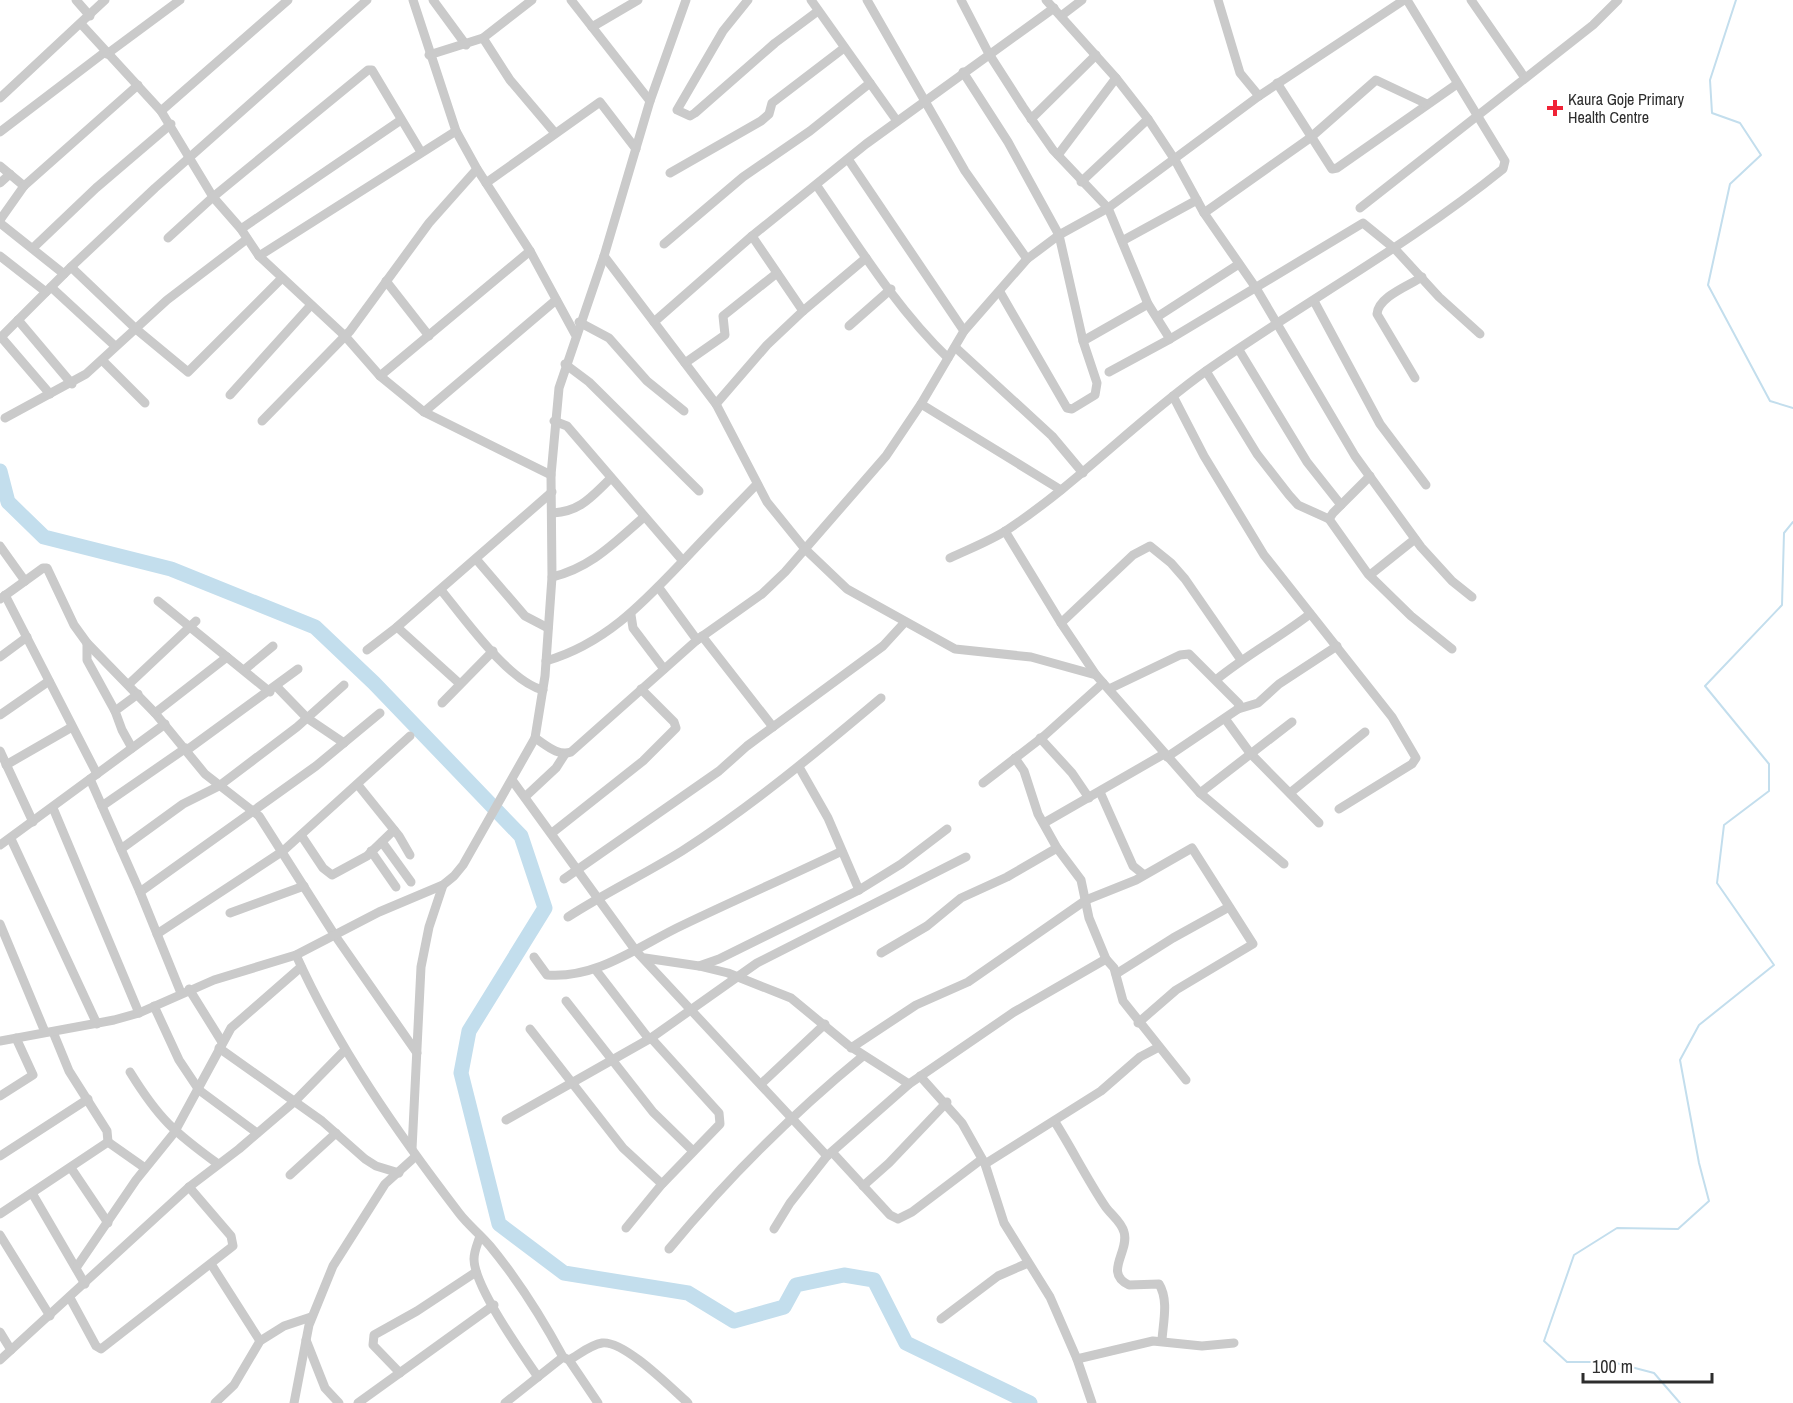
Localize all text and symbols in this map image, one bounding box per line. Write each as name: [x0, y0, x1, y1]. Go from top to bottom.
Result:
place label: Kaura Goje Primary Health Centre: [1568, 88, 1684, 128]
marker: Kaura Goje Primary Health Centre: [1546, 99, 1564, 117]
scale bar: [1583, 1346, 1712, 1384]
text: 100 m: [1592, 1354, 1633, 1379]

